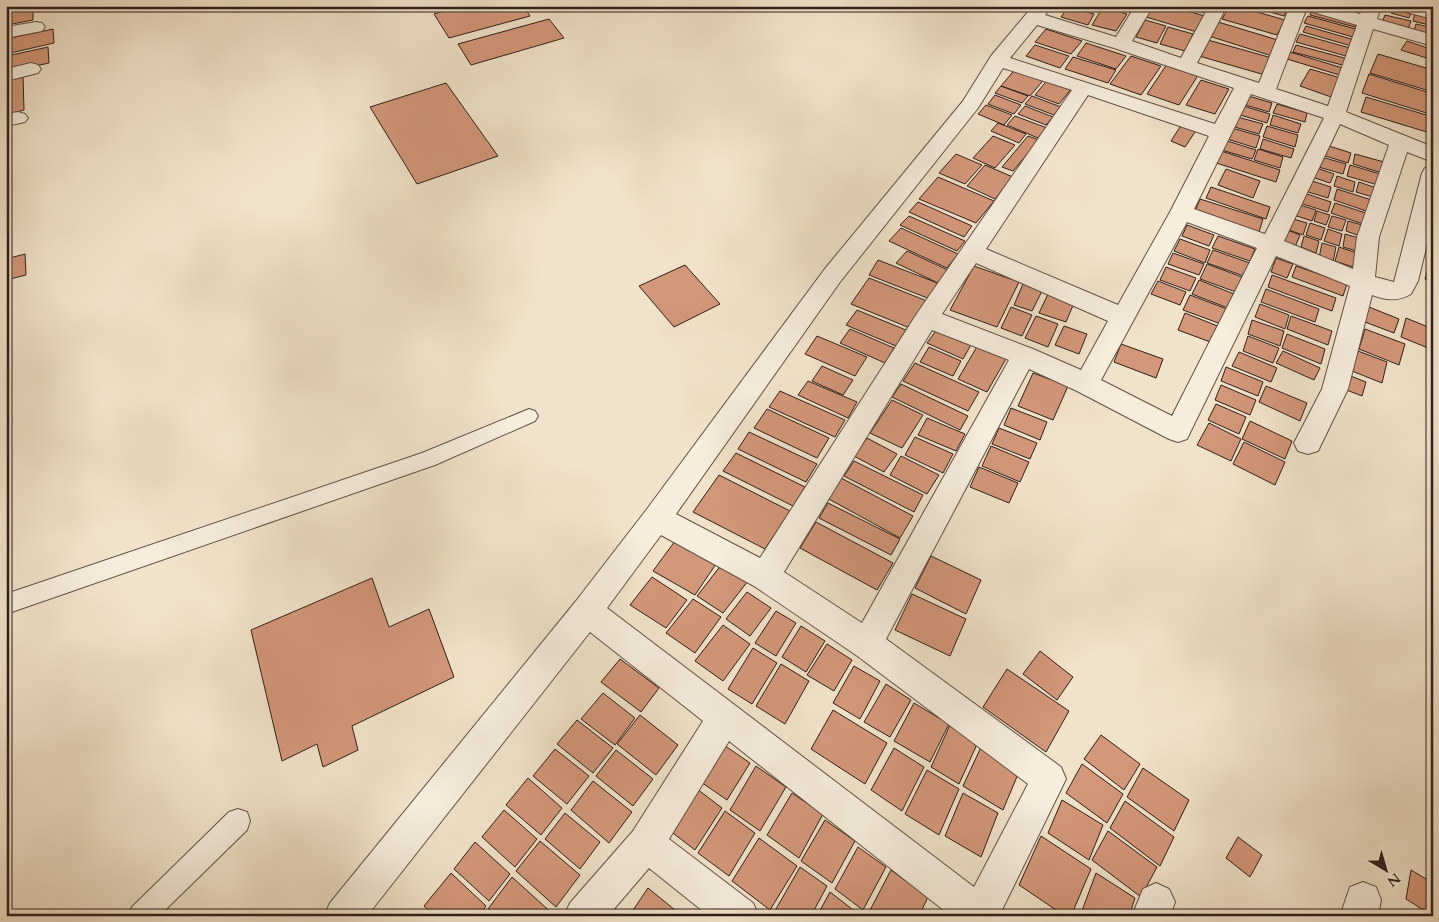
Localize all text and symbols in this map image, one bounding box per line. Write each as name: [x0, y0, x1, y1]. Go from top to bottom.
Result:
north arrow: [1362, 844, 1412, 894]
text: N: [1383, 869, 1404, 891]

